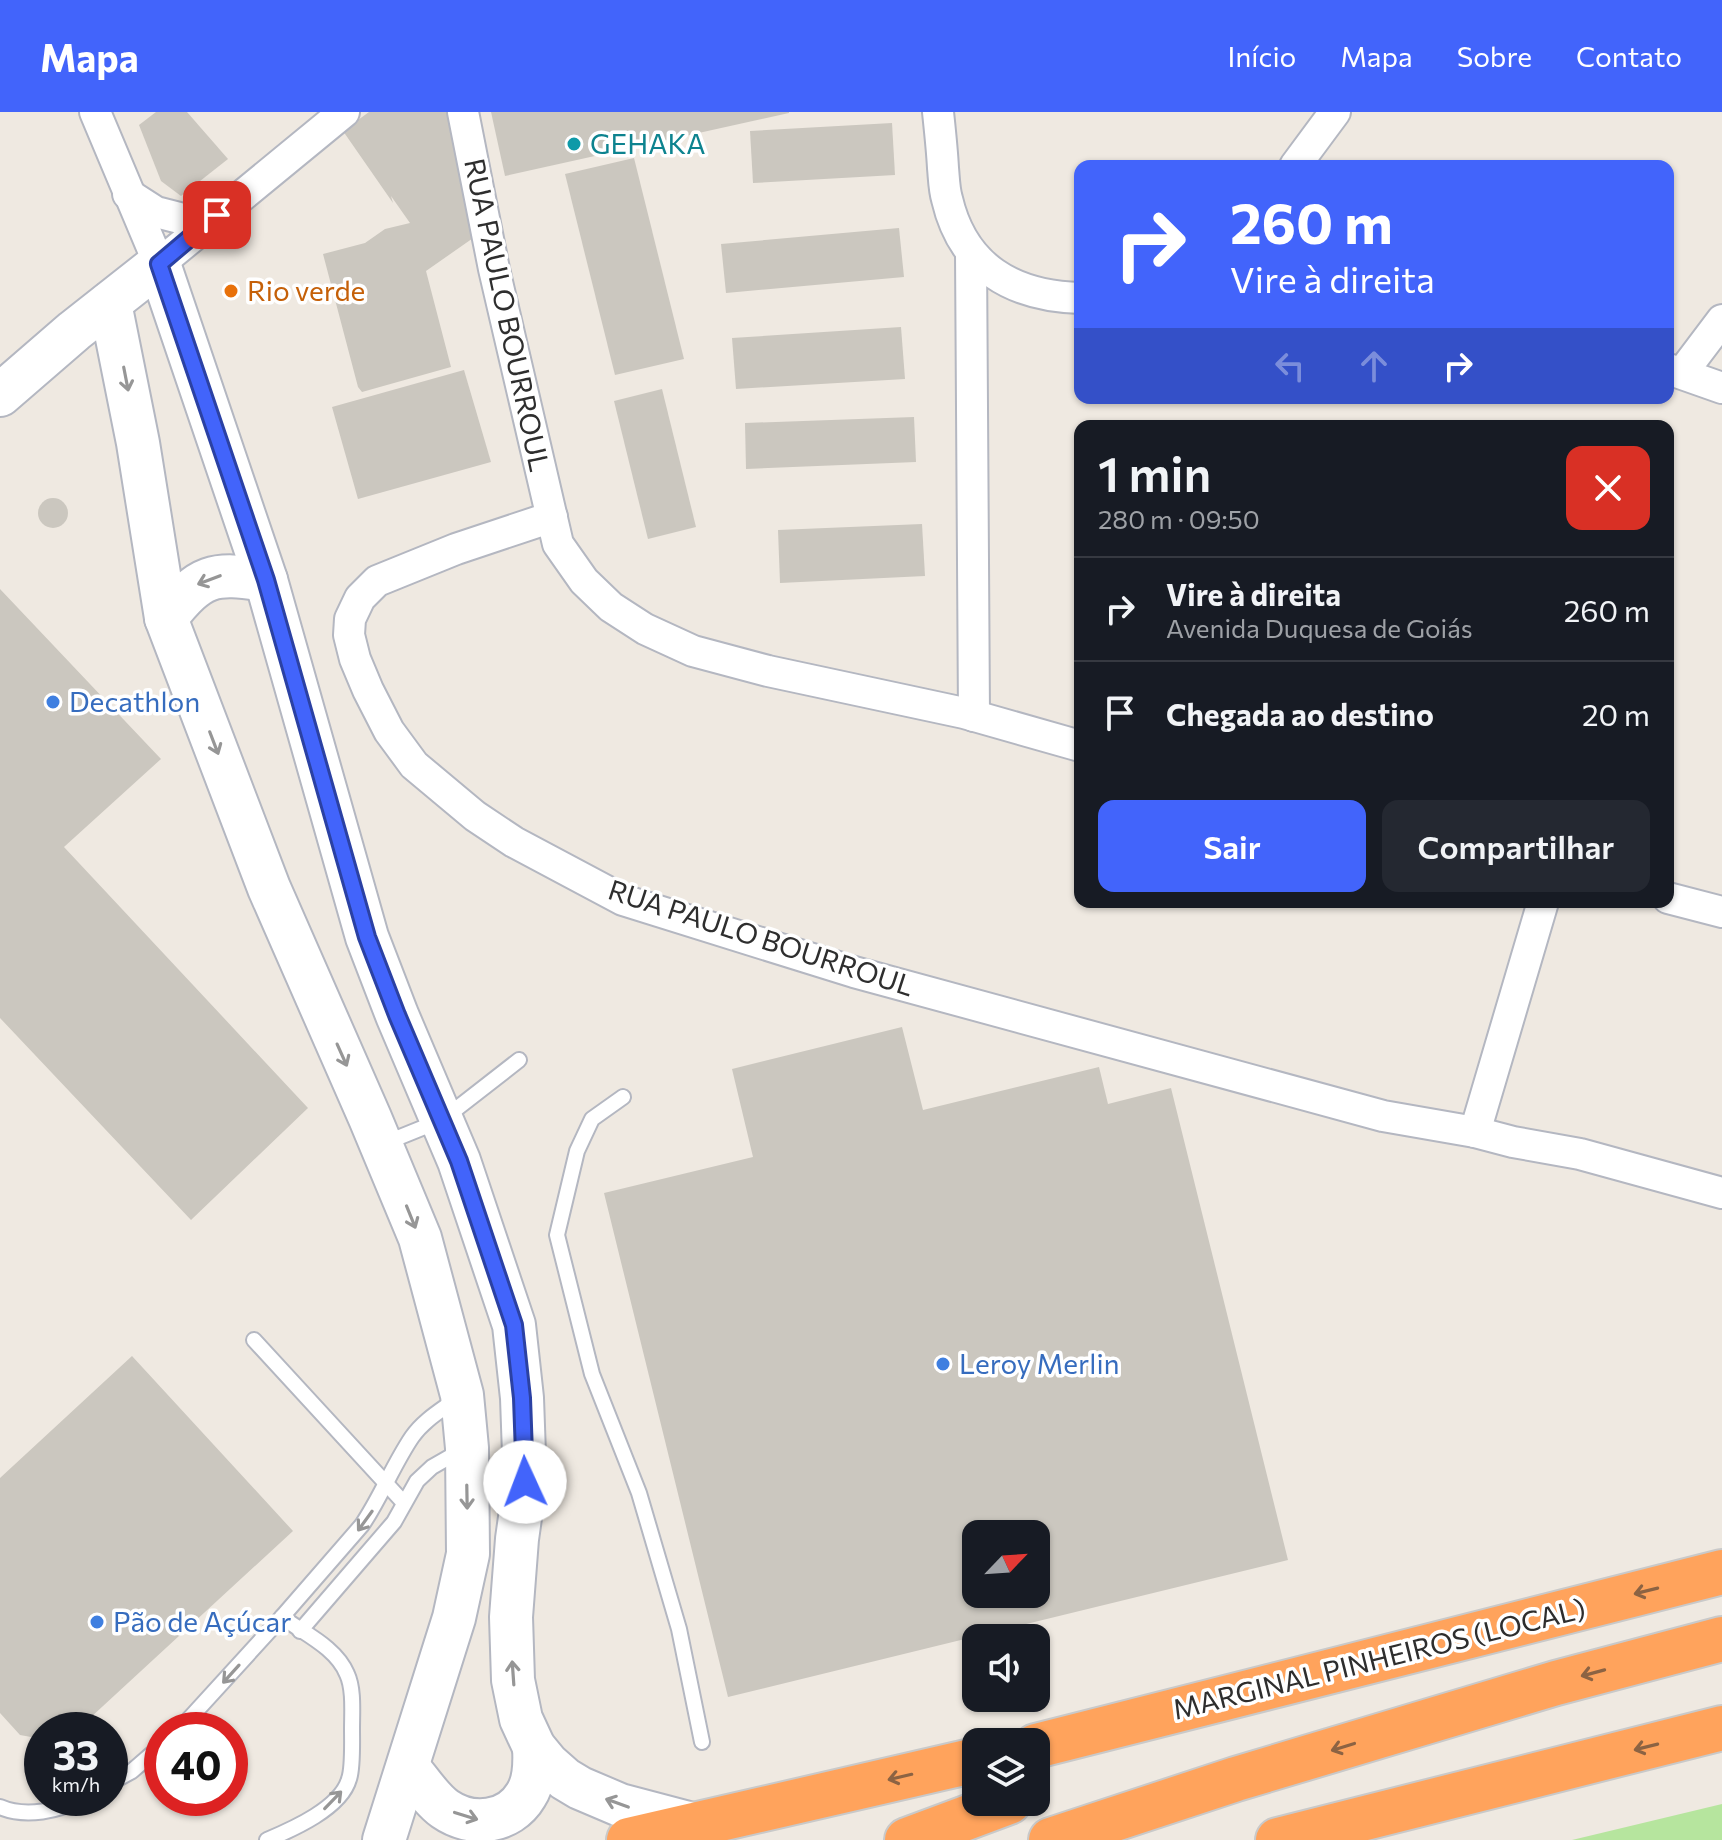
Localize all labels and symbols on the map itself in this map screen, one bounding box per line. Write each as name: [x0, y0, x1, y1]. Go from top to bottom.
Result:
place label: GEHAKA: [590, 126, 706, 160]
marker: GEHAKA: [565, 135, 583, 153]
street label: RUA PAULO BOURROUL: [458, 155, 558, 474]
pin: [183, 181, 251, 249]
place label: Rio verde: [247, 273, 365, 307]
marker: Rio verde: [222, 282, 240, 300]
one-way arrow: [119, 366, 134, 391]
one-way arrow: [198, 574, 222, 588]
place label: Decathlon: [69, 684, 200, 718]
marker: Decathlon: [44, 693, 62, 711]
one-way arrow: [208, 730, 222, 755]
street label: RUA PAULO BOURROUL: [604, 872, 918, 1003]
one-way arrow: [336, 1042, 351, 1067]
one-way arrow: [404, 1204, 419, 1229]
place label: Leroy Merlin: [959, 1346, 1120, 1380]
marker: Leroy Merlin: [934, 1355, 952, 1373]
position arrow: [483, 1440, 567, 1524]
one-way arrow: [460, 1483, 475, 1510]
one-way arrow: [356, 1509, 373, 1531]
north arrow: [962, 1520, 1050, 1608]
one-way arrow: [1634, 1584, 1660, 1599]
street label: MARGINAL PINHEIROS (LOCAL): [1169, 1590, 1589, 1726]
place label: Pão de Açúcar: [113, 1604, 291, 1638]
marker: Pão de Açúcar: [88, 1613, 106, 1631]
one-way arrow: [505, 1660, 520, 1687]
one-way arrow: [222, 1663, 240, 1683]
one-way arrow: [1580, 1667, 1606, 1682]
speed limit sign: 40: [144, 1712, 248, 1816]
one-way arrow: [1331, 1740, 1357, 1755]
one-way arrow: [1634, 1740, 1660, 1755]
one-way arrow: [888, 1770, 913, 1785]
one-way arrow: [323, 1790, 342, 1810]
one-way arrow: [605, 1795, 630, 1809]
one-way arrow: [453, 1810, 478, 1824]

